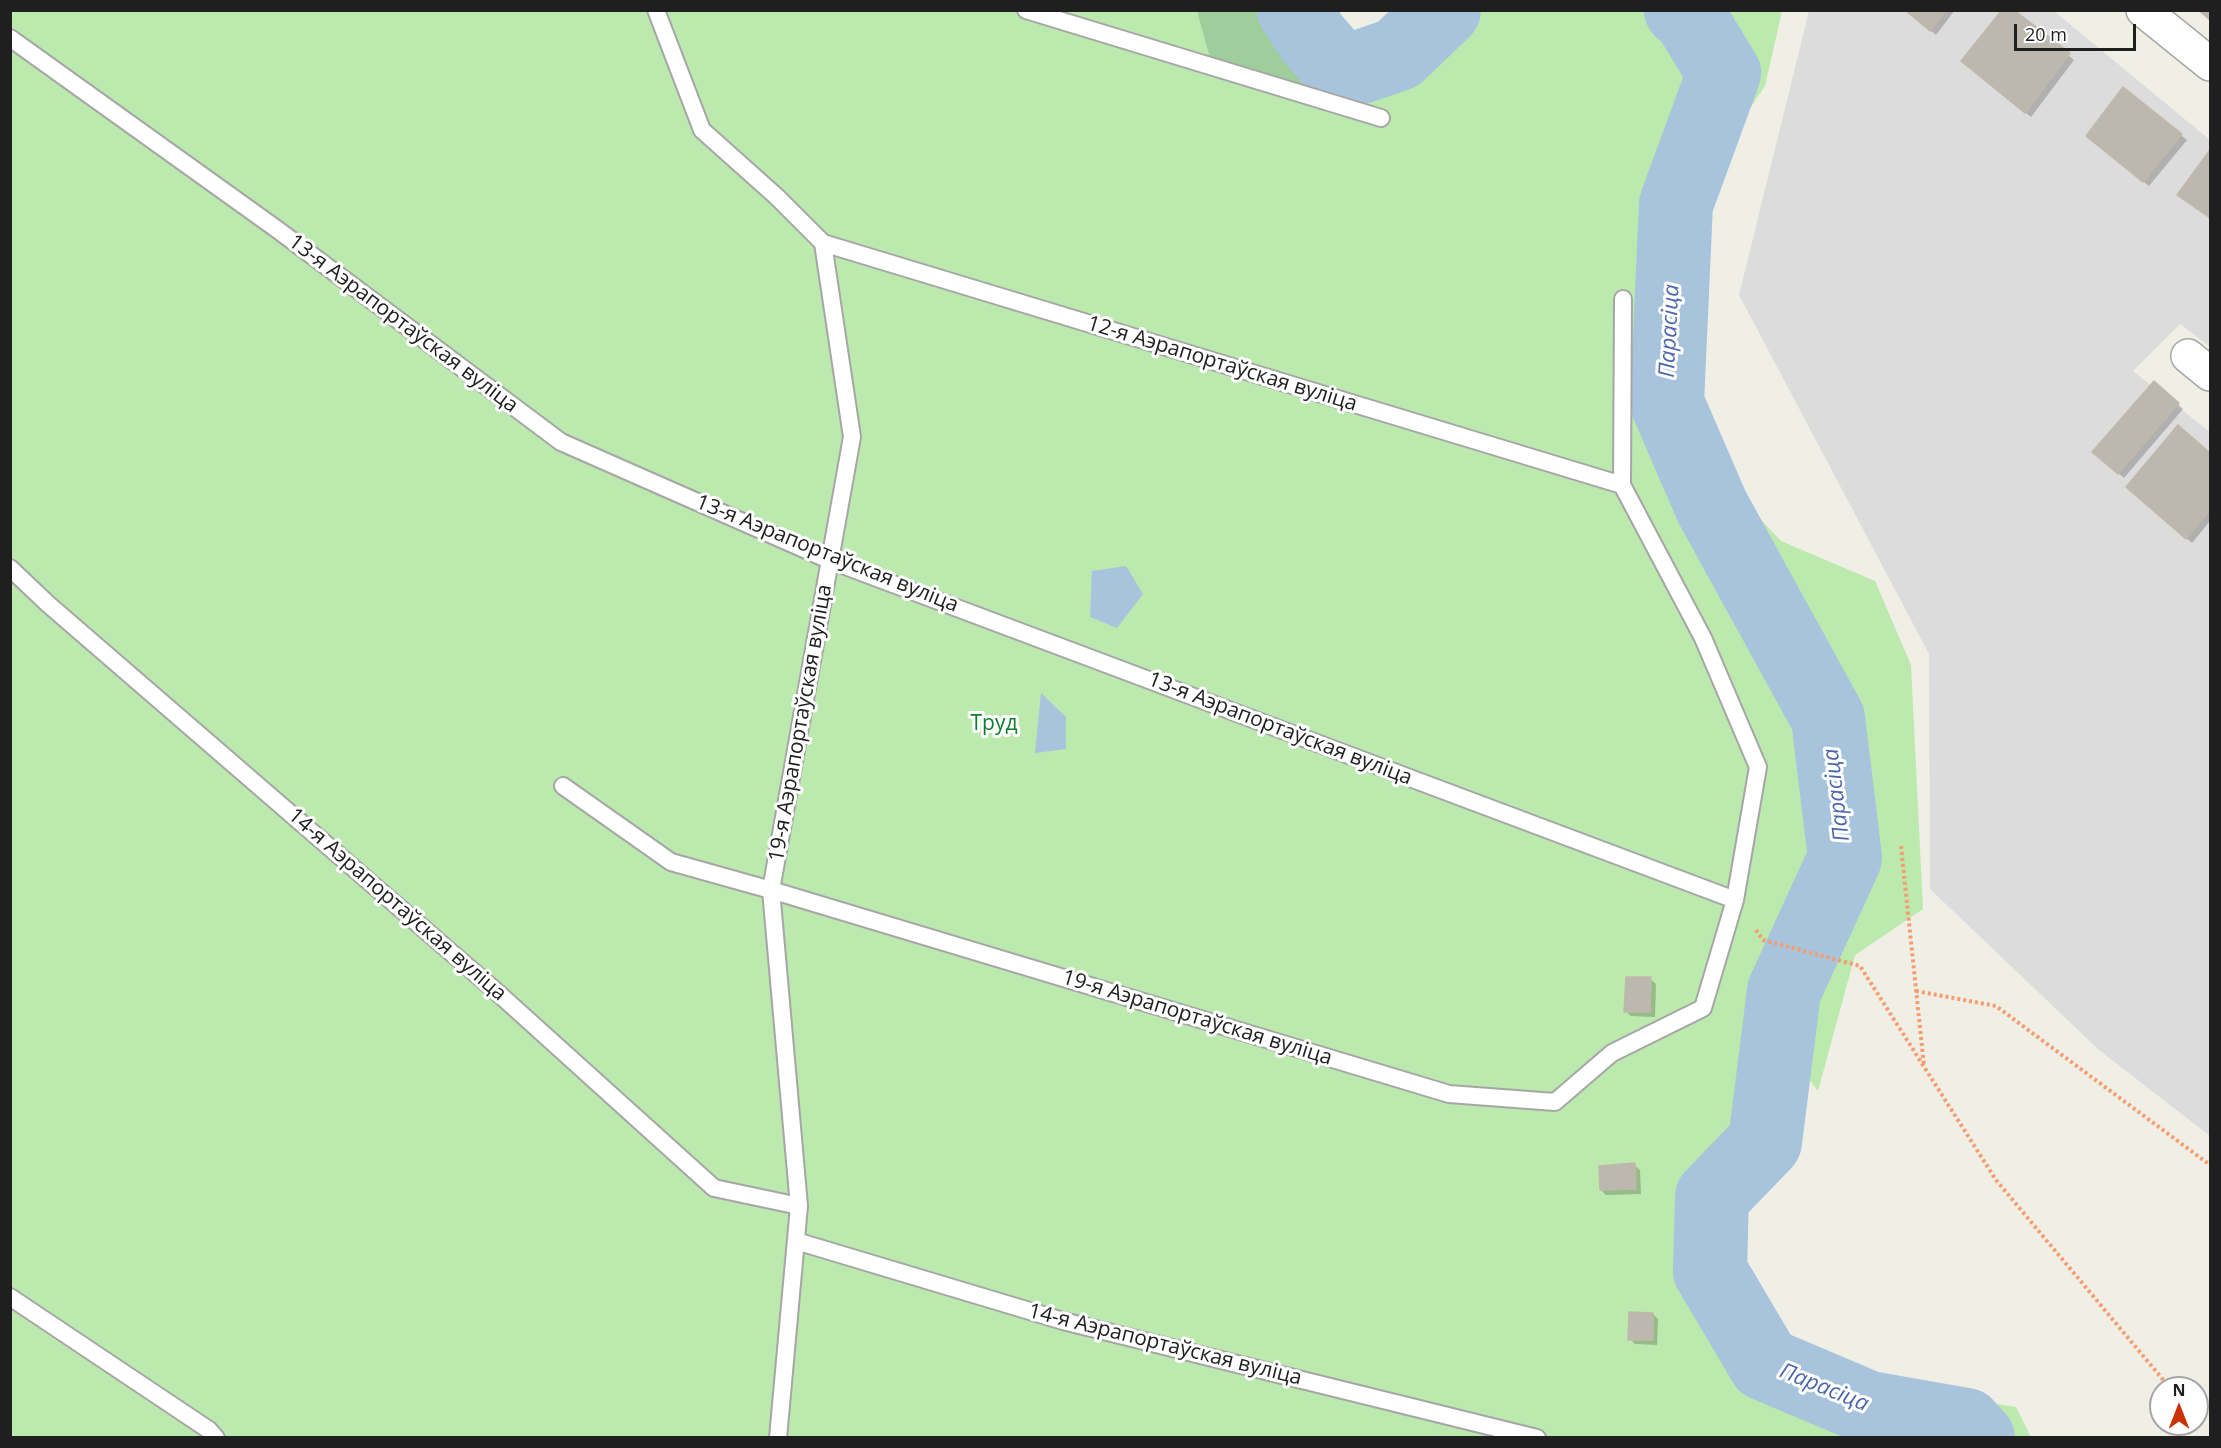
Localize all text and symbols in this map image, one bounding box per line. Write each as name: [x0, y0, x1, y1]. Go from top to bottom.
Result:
scale bar: [2017, 12, 2138, 50]
text: 20 m: [2025, 22, 2067, 46]
street label: 13-я Аэрапортаўская вуліца: [283, 229, 523, 419]
water label: Парасіца: [1654, 284, 1686, 378]
street label: 12-я Аэрапортаўская вуліца: [1084, 311, 1360, 417]
street label: 13-я Аэрапортаўская вуліца: [692, 490, 962, 618]
street label: 19-я Аэрапортаўская вуліца: [764, 582, 838, 864]
street label: 13-я Аэрапортаўская вуліца: [1144, 667, 1416, 791]
park label: Труд: [970, 711, 1018, 737]
water label: Парасіца: [1818, 747, 1856, 843]
street label: 14-я Аэрапортаўская вуліца: [283, 803, 511, 1007]
street label: 19-я Аэрапортаўская вуліца: [1059, 965, 1335, 1071]
street label: 14-я Аэрапортаўская вуліца: [1026, 1299, 1304, 1391]
water label: Парасіца: [1776, 1358, 1872, 1418]
north arrow: [2149, 1376, 2209, 1436]
text: N: [2172, 1379, 2186, 1401]

